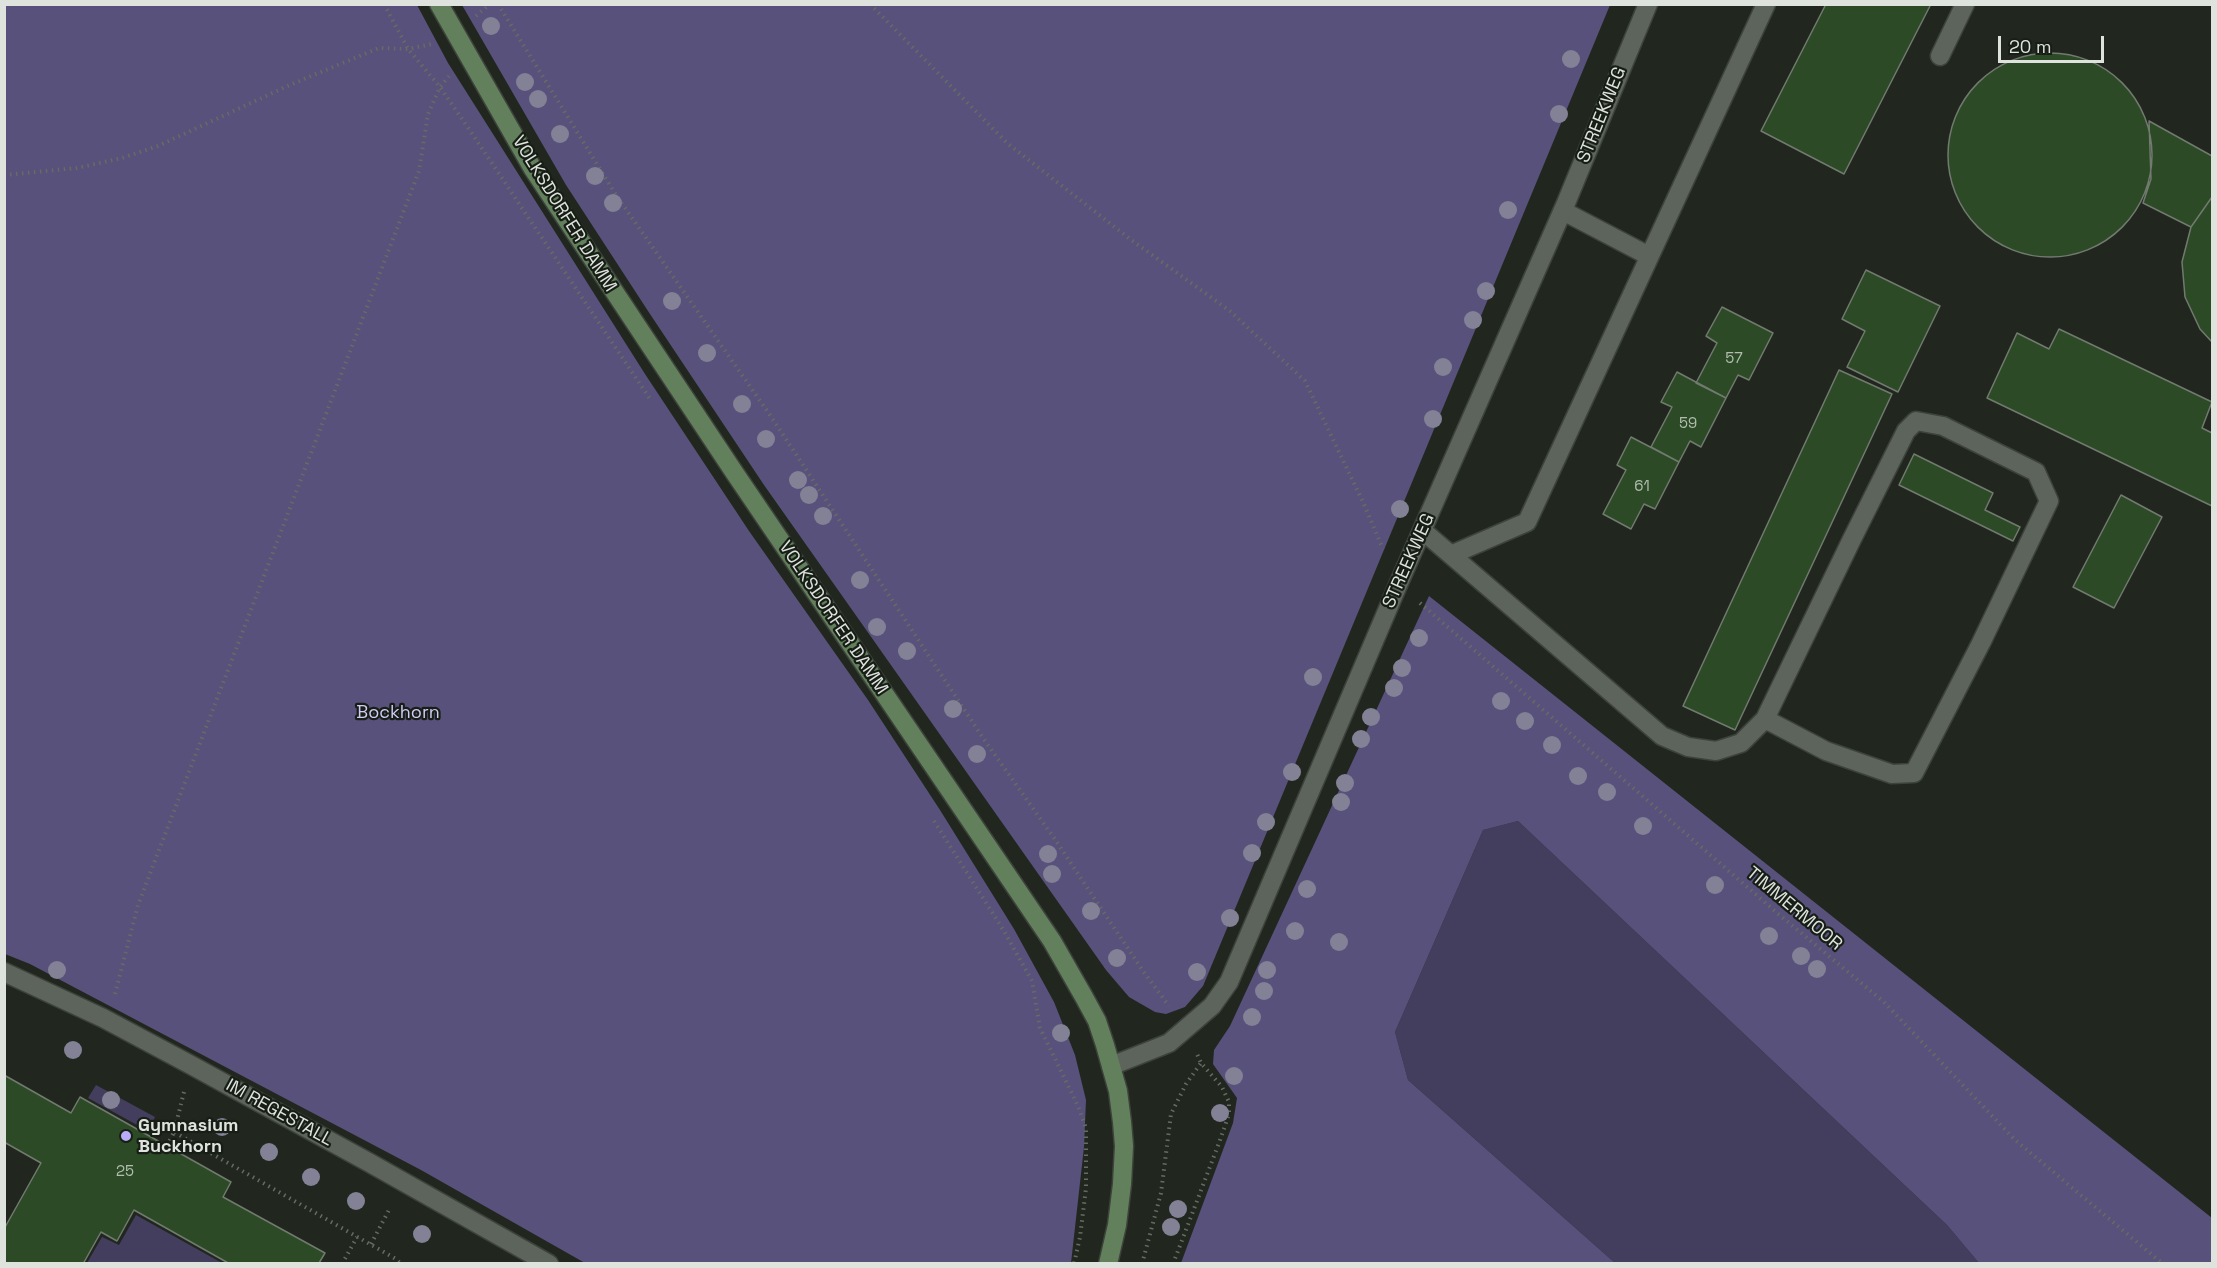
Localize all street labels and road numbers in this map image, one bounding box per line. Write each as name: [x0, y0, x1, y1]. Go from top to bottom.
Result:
street label: STREEKWEG: [1573, 64, 1631, 166]
street label: VOLKSDORFER DAMM: [507, 132, 621, 296]
street label: STREEKWEG: [1379, 510, 1439, 612]
street label: VOLKSDORFER DAMM: [774, 537, 892, 699]
street label: TIMMERMOOR: [1742, 863, 1846, 955]
street label: IM REGESTALL: [222, 1075, 336, 1151]

